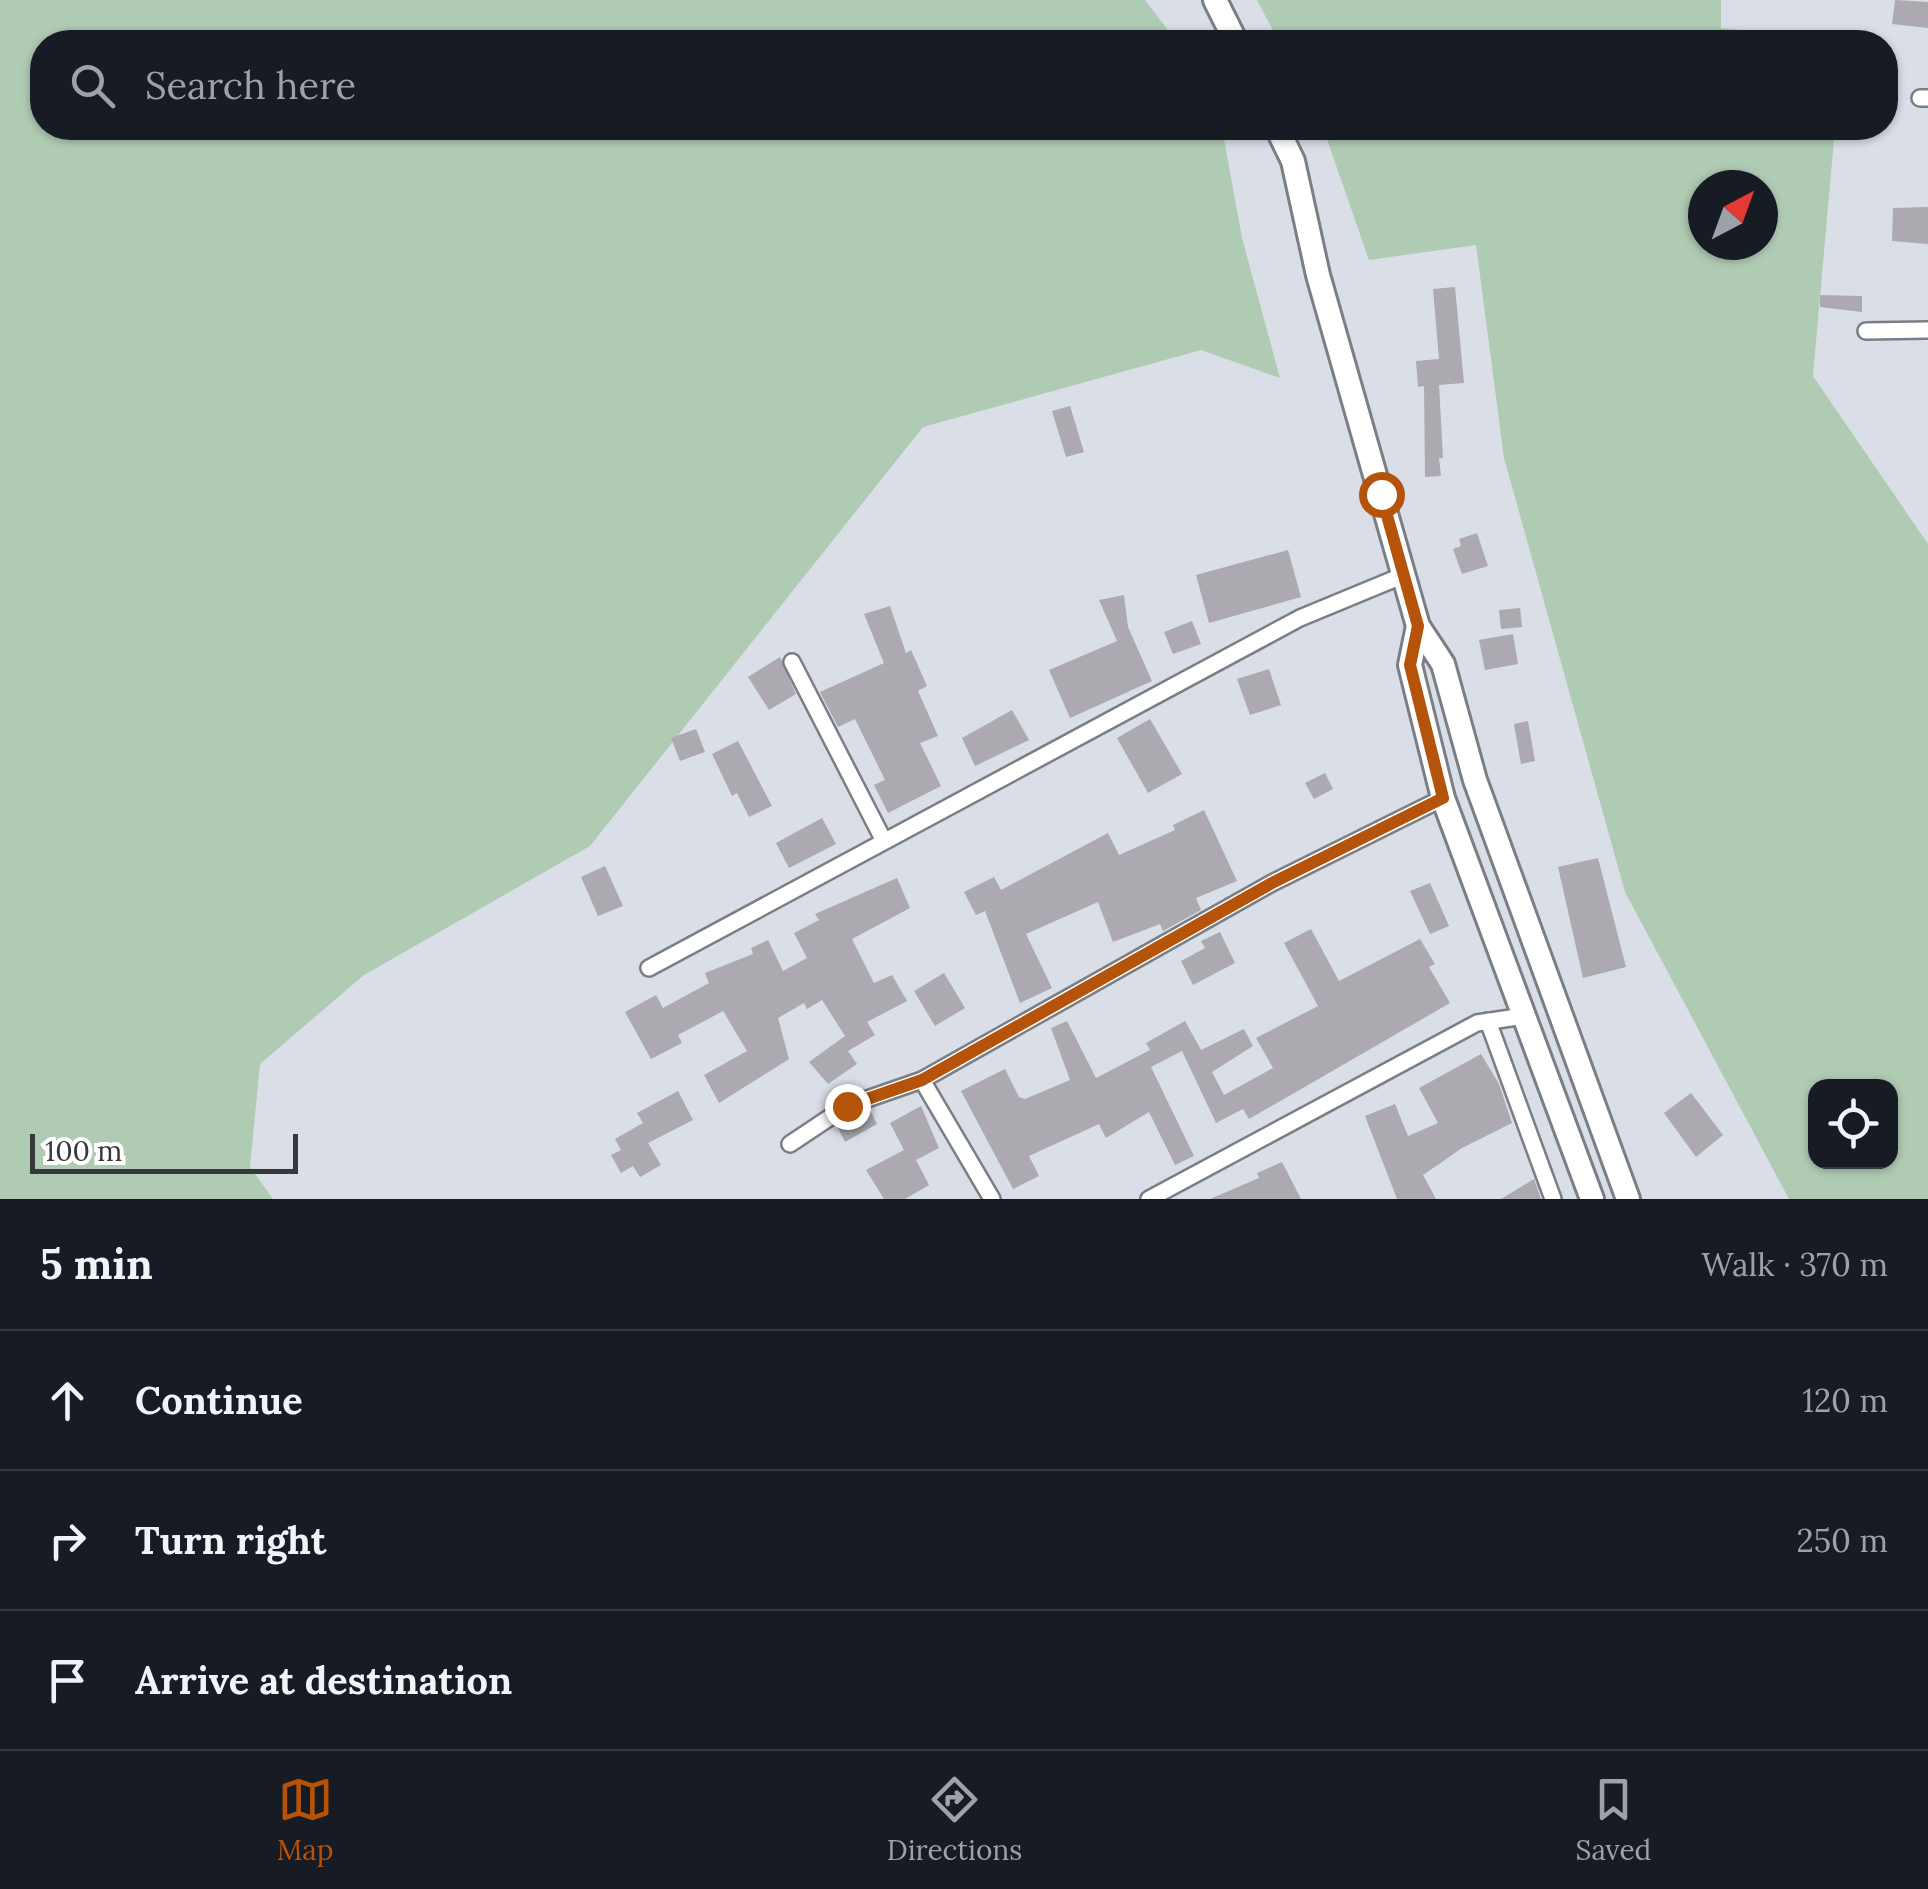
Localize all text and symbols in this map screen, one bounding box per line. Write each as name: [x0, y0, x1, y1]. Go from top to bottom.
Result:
search box: [30, 30, 1898, 140]
icon: search: [65, 58, 120, 113]
text: Search here: [145, 61, 356, 109]
north arrow: [1688, 170, 1778, 260]
route start: [1359, 472, 1405, 518]
map controls: [1808, 1079, 1898, 1169]
button: locate: [1808, 1079, 1898, 1169]
route end: [825, 1084, 871, 1130]
scale bar: [30, 1129, 298, 1174]
text: 100 m: [45, 1133, 122, 1169]
text: 5 min: [40, 1237, 153, 1291]
text: Walk · 370 m: [1701, 1244, 1888, 1285]
icon: ahead: [40, 1373, 95, 1428]
text: Continue: [135, 1376, 303, 1424]
text: 120 m: [1802, 1380, 1888, 1421]
icon: right: [40, 1513, 95, 1568]
text: Turn right: [135, 1516, 326, 1564]
text: 250 m: [1796, 1520, 1888, 1561]
icon: arrive: [40, 1653, 95, 1708]
text: Arrive at destination: [135, 1656, 512, 1704]
tab: Map: [277, 1772, 334, 1868]
tab: Directions: [887, 1772, 1022, 1868]
tab: Saved: [1576, 1772, 1651, 1868]

